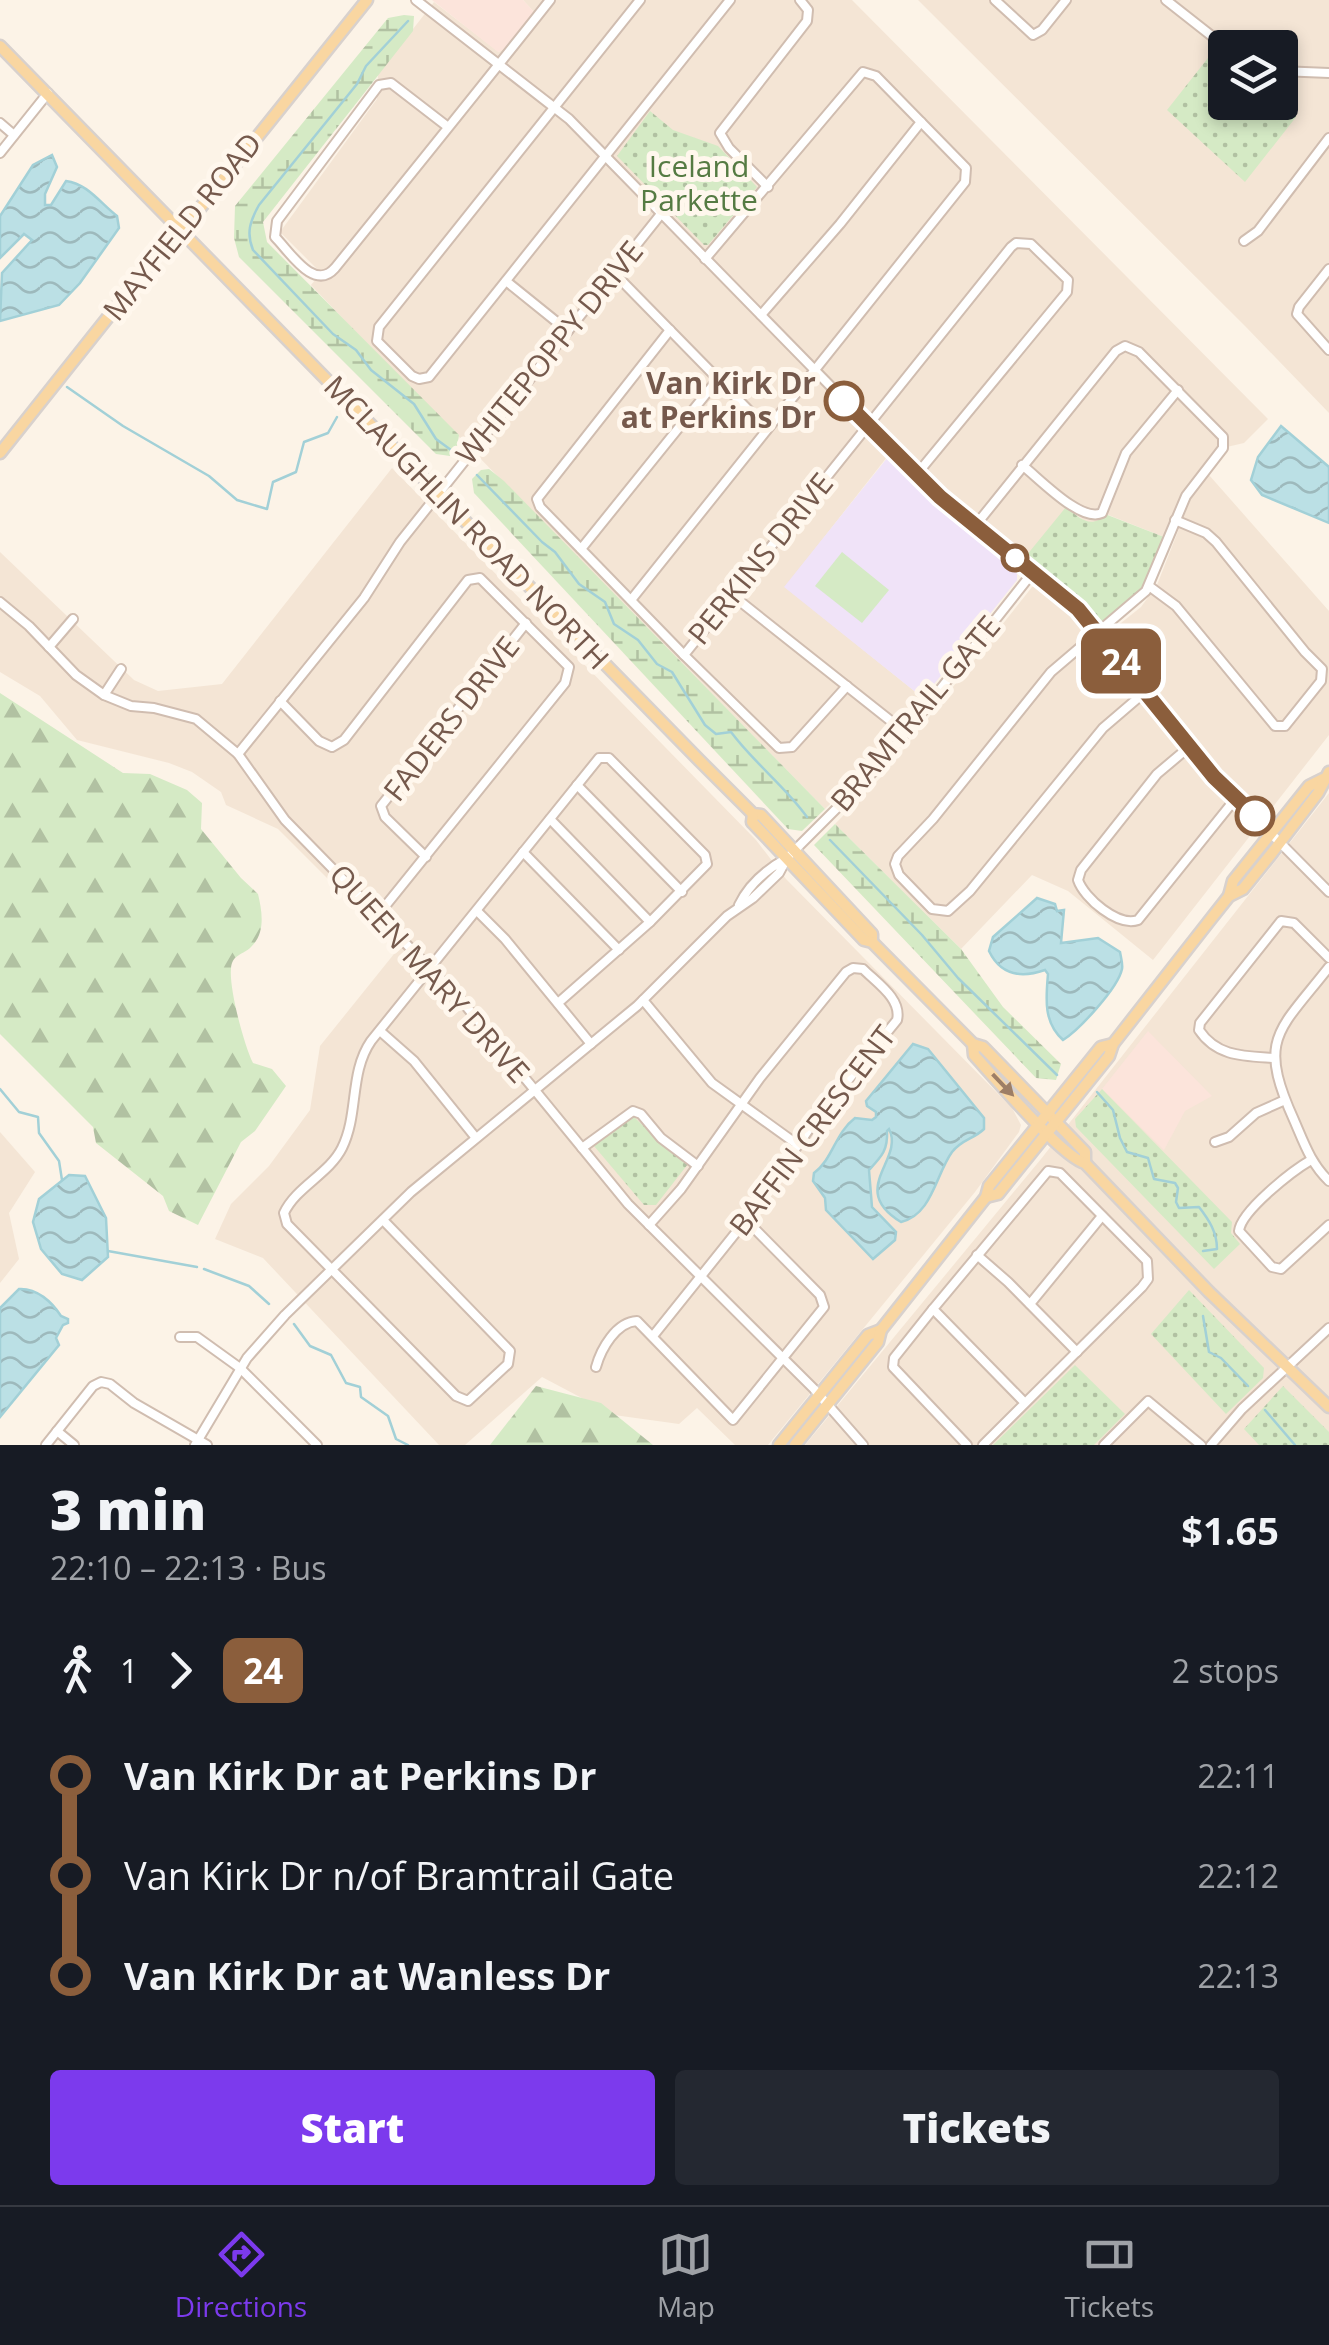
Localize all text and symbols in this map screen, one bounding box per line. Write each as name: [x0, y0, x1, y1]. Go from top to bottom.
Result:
map controls: [1208, 30, 1298, 120]
button: layers: [1208, 30, 1298, 120]
street label: MAYFIELD ROAD: [93, 123, 270, 329]
park label: Iceland Parkette: [640, 145, 758, 220]
street label: WHITEPOPPY DRIVE: [446, 232, 652, 472]
place label: Van Kirk Dr at Perkins Dr: [621, 362, 816, 437]
street label: MCLAUGHLIN ROAD NORTH: [315, 366, 619, 678]
marker: Van Kirk Dr at Perkins Dr: [825, 382, 863, 420]
street label: PERKINS DRIVE: [678, 464, 842, 653]
unlabelled marker: [1002, 545, 1028, 571]
street label: BRAMTRAIL GATE: [821, 607, 1009, 820]
street label: FADERS DRIVE: [373, 627, 528, 809]
line badge: 24: [1076, 628, 1166, 694]
text: 24: [1101, 638, 1141, 685]
unlabelled marker: [1236, 797, 1274, 835]
street label: QUEEN MARY DRIVE: [321, 855, 539, 1091]
street label: BAFFIN CRESCENT: [719, 1016, 905, 1244]
one-way arrow: [990, 1073, 1014, 1097]
text: 3 min: [50, 1471, 206, 1546]
text: $1.65: [1181, 1504, 1279, 1556]
text: 22:10 – 22:13 · Bus: [50, 1546, 326, 1589]
icon: walk: [50, 1643, 105, 1698]
icon: forward: [153, 1643, 208, 1698]
text: 24: [243, 1647, 283, 1694]
text: 1: [120, 1649, 138, 1692]
text: 2 stops: [1172, 1649, 1279, 1692]
text: Van Kirk Dr at Perkins Dr: [124, 1749, 596, 1801]
text: 22:11: [1197, 1754, 1279, 1797]
text: Van Kirk Dr n/of Bramtrail Gate: [124, 1849, 674, 1901]
text: 22:12: [1197, 1854, 1279, 1897]
text: Van Kirk Dr at Wanless Dr: [124, 1949, 610, 2001]
text: 22:13: [1197, 1954, 1279, 1997]
button: Start: [50, 2070, 655, 2185]
button: Tickets: [675, 2070, 1279, 2185]
tab: Directions: [175, 2227, 307, 2325]
tab: Map: [657, 2227, 715, 2325]
tab: Tickets: [1064, 2227, 1154, 2325]

